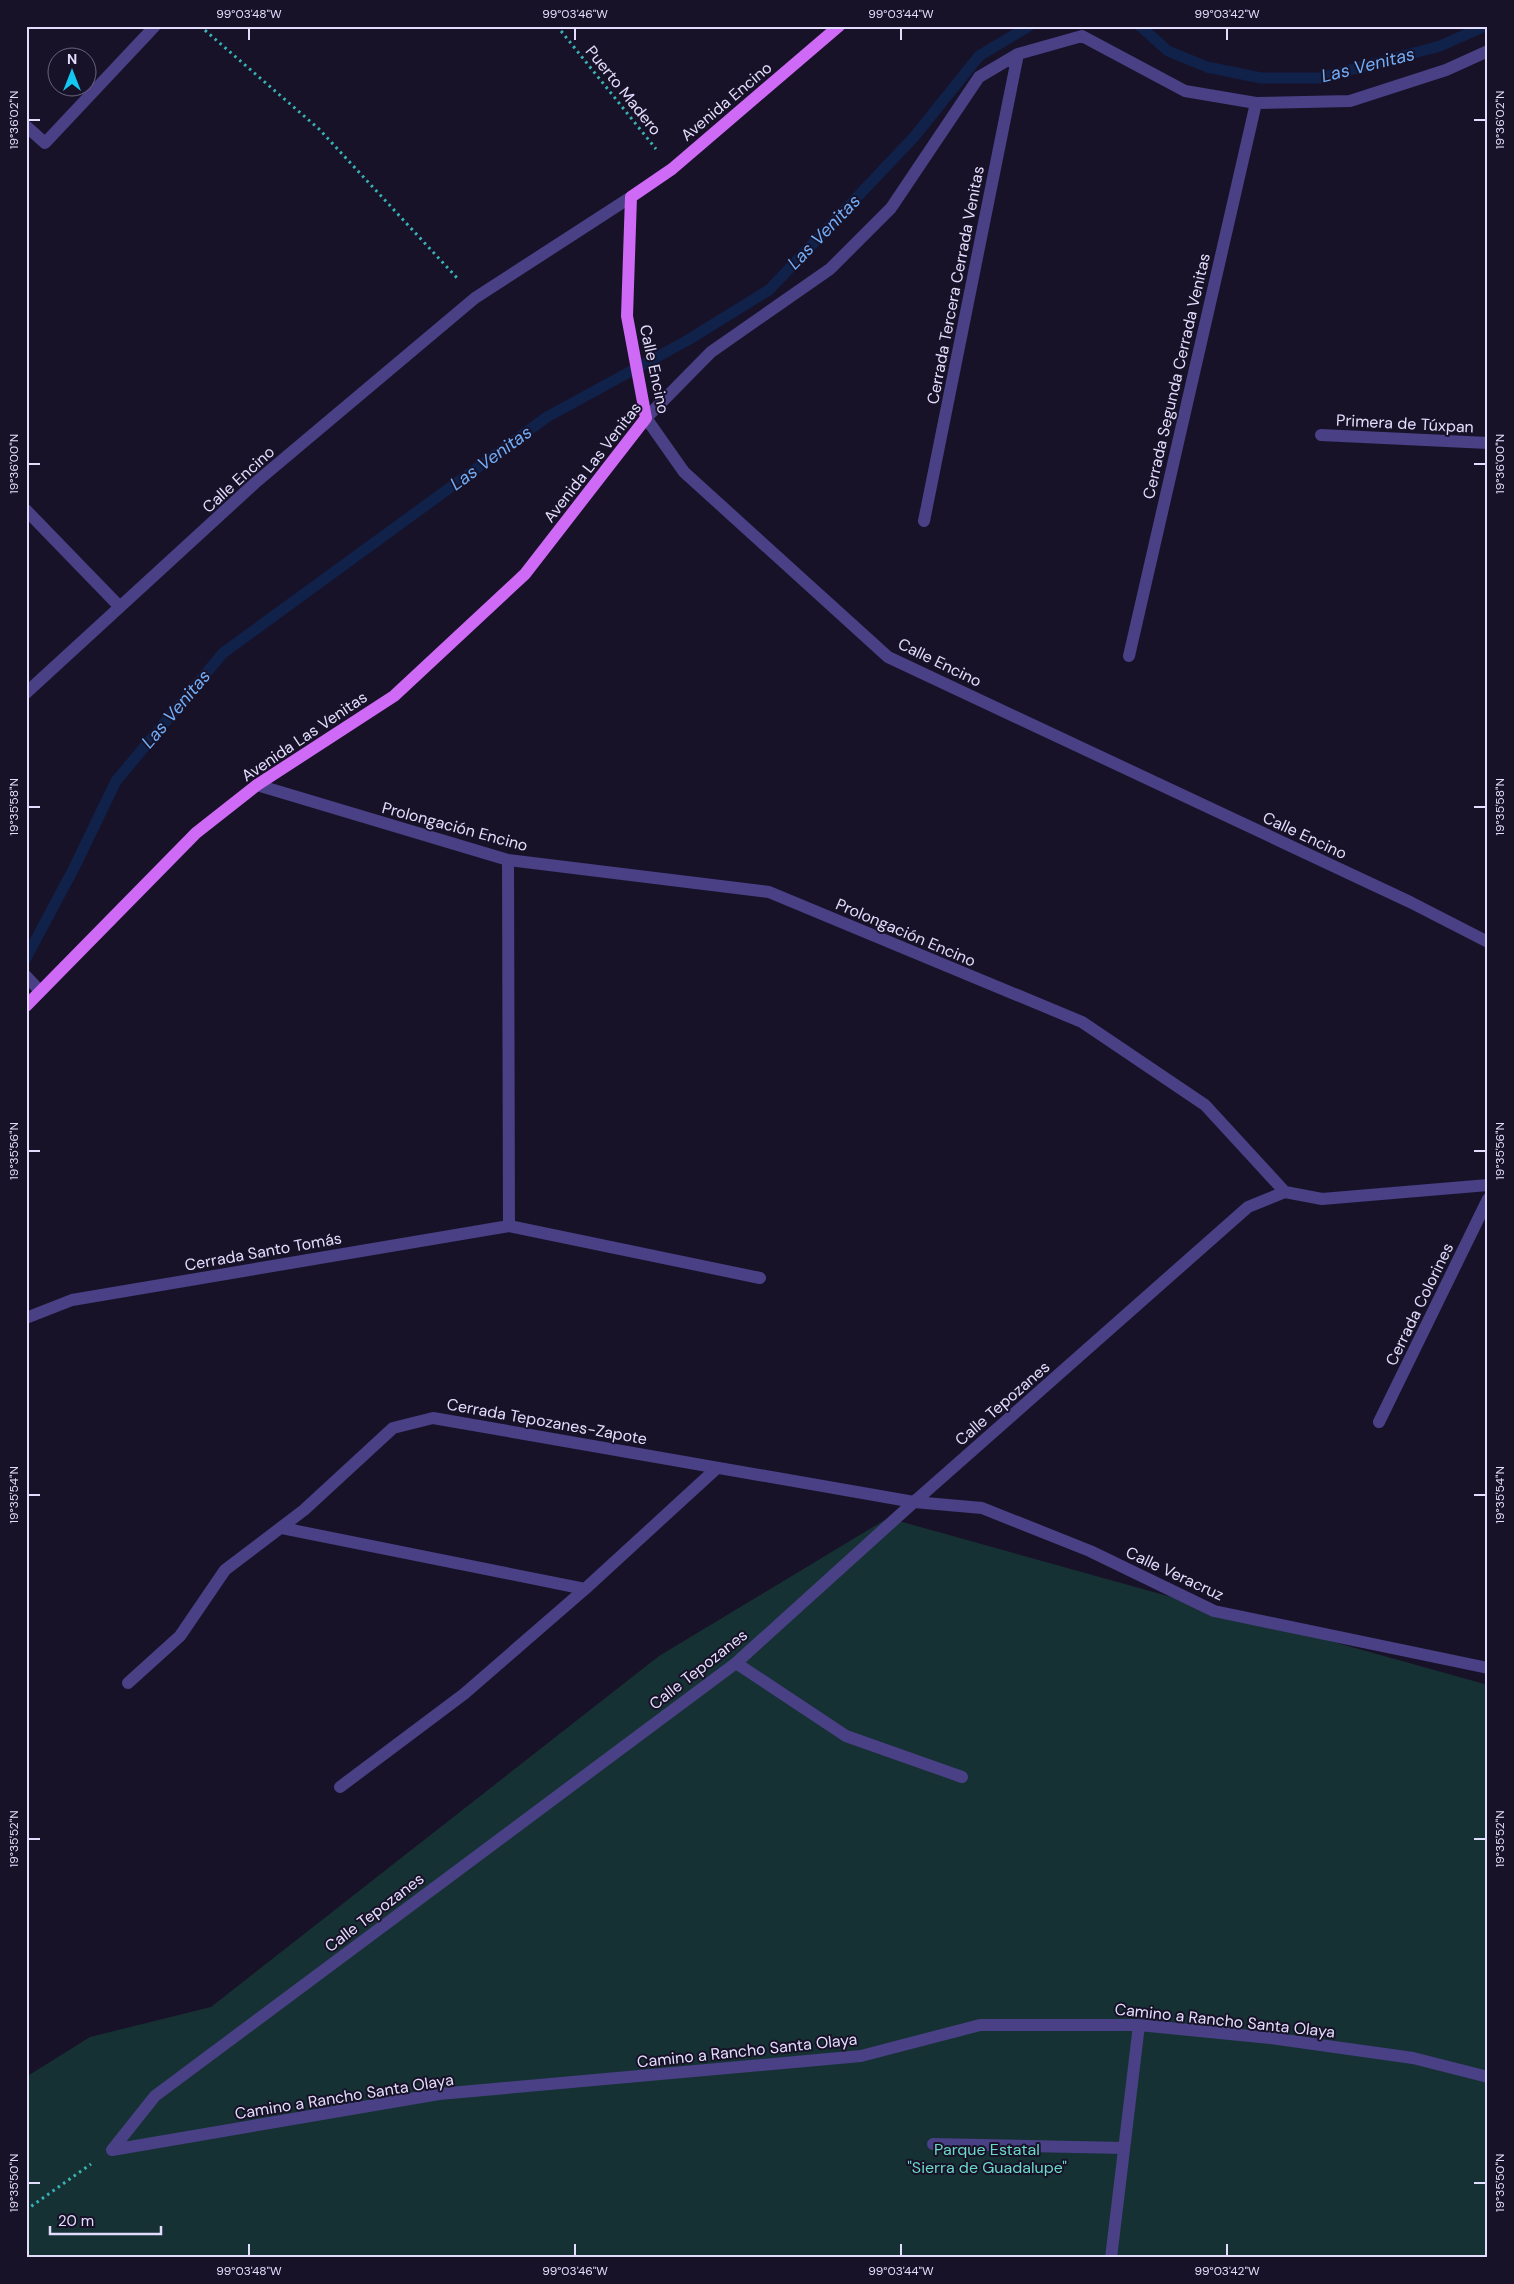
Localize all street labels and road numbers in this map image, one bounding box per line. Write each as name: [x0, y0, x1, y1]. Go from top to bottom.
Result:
street label: Puerto Madero: [581, 41, 666, 140]
street label: Avenida Encino: [676, 57, 776, 146]
street label: Cerrada Tercera Cerrada Venitas: [922, 164, 989, 406]
street label: Cerrada Segunda Cerrada Venitas: [1138, 251, 1215, 501]
street label: Calle Encino: [635, 323, 674, 416]
street label: Avenida Las Venitas: [539, 398, 646, 527]
street label: Primera de Túxpan: [1336, 409, 1474, 438]
street label: Calle Encino: [198, 441, 279, 517]
street label: Calle Encino: [894, 633, 985, 692]
street label: Avenida Las Venitas: [237, 687, 371, 786]
street label: Prolongación Encino: [380, 797, 530, 856]
street label: Calle Encino: [1259, 807, 1350, 864]
street label: Prolongación Encino: [833, 893, 979, 971]
street label: Cerrada Santo Tomás: [183, 1227, 343, 1276]
street label: Cerrada Colorines: [1381, 1239, 1458, 1369]
street label: Calle Tepozanes: [950, 1356, 1054, 1450]
street label: Cerrada Tepozanes-Zapote: [445, 1394, 649, 1449]
street label: Calle Veracruz: [1122, 1542, 1227, 1605]
street label: Calle Tepozanes: [645, 1624, 752, 1714]
street label: Calle Tepozanes: [320, 1868, 428, 1957]
street label: Camino a Rancho Santa Olaya: [1114, 1998, 1336, 2043]
street label: Camino a Rancho Santa Olaya: [636, 2028, 858, 2073]
street label: Camino a Rancho Santa Olaya: [233, 2069, 455, 2124]

